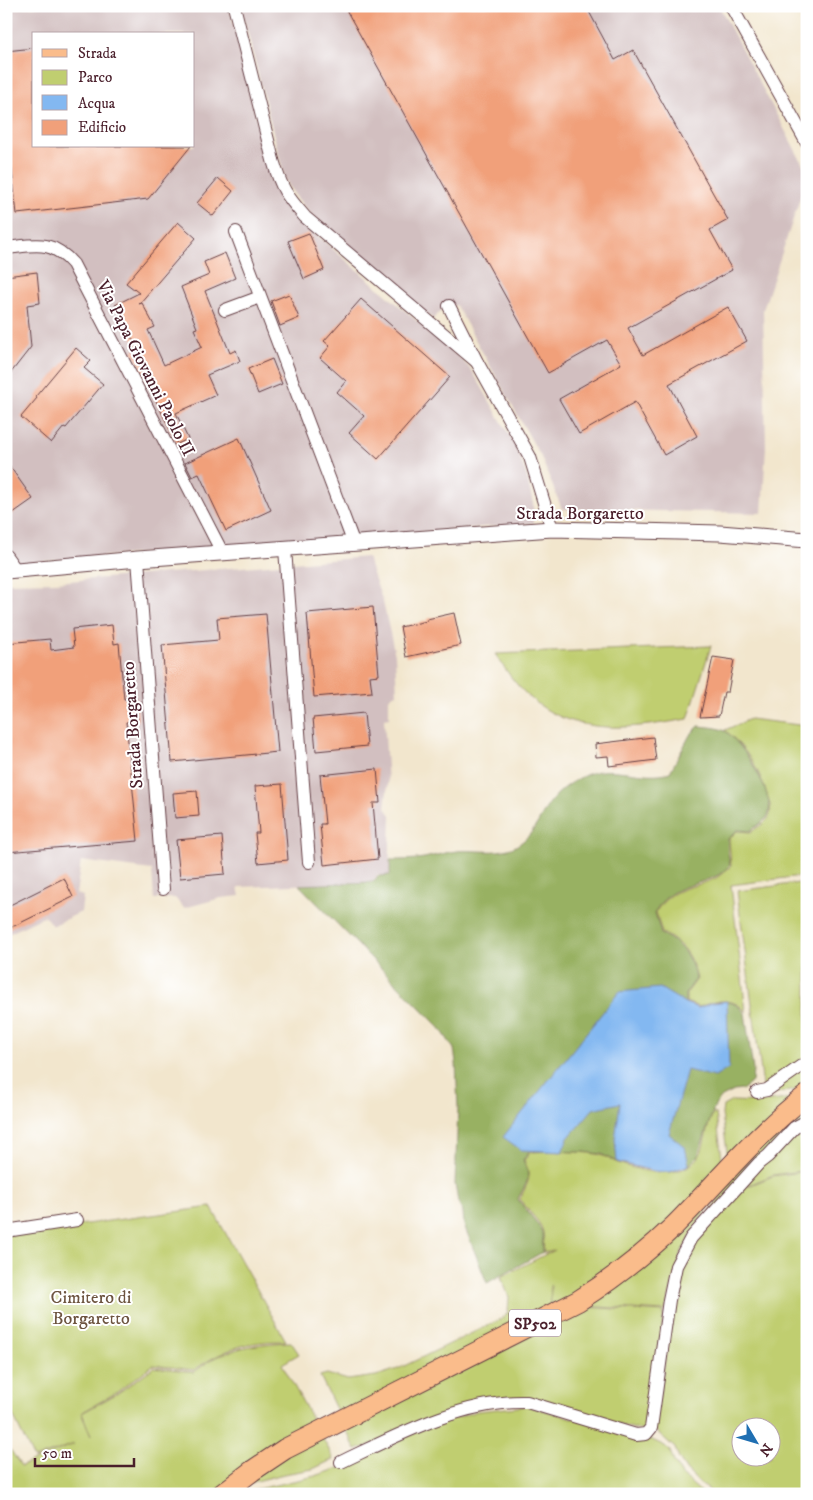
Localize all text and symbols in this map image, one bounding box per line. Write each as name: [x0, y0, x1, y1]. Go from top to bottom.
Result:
legend: [32, 32, 195, 148]
text: Strada: [78, 44, 117, 63]
text: Parco: [78, 68, 112, 87]
text: Acqua: [78, 94, 116, 113]
text: Edificio: [78, 118, 126, 137]
street label: Via Papa Giovanni Paolo II: [91, 276, 199, 460]
street label: Strada Borgaretto: [516, 503, 644, 525]
street label: Strada Borgaretto: [118, 660, 148, 789]
park label: Cimitero di Borgaretto: [51, 1287, 131, 1330]
road number: SP502: [509, 1310, 561, 1336]
north arrow: [730, 1418, 780, 1468]
scale bar: [35, 1435, 134, 1467]
text: N: [755, 1439, 776, 1460]
text: 50 m: [42, 1444, 72, 1463]

